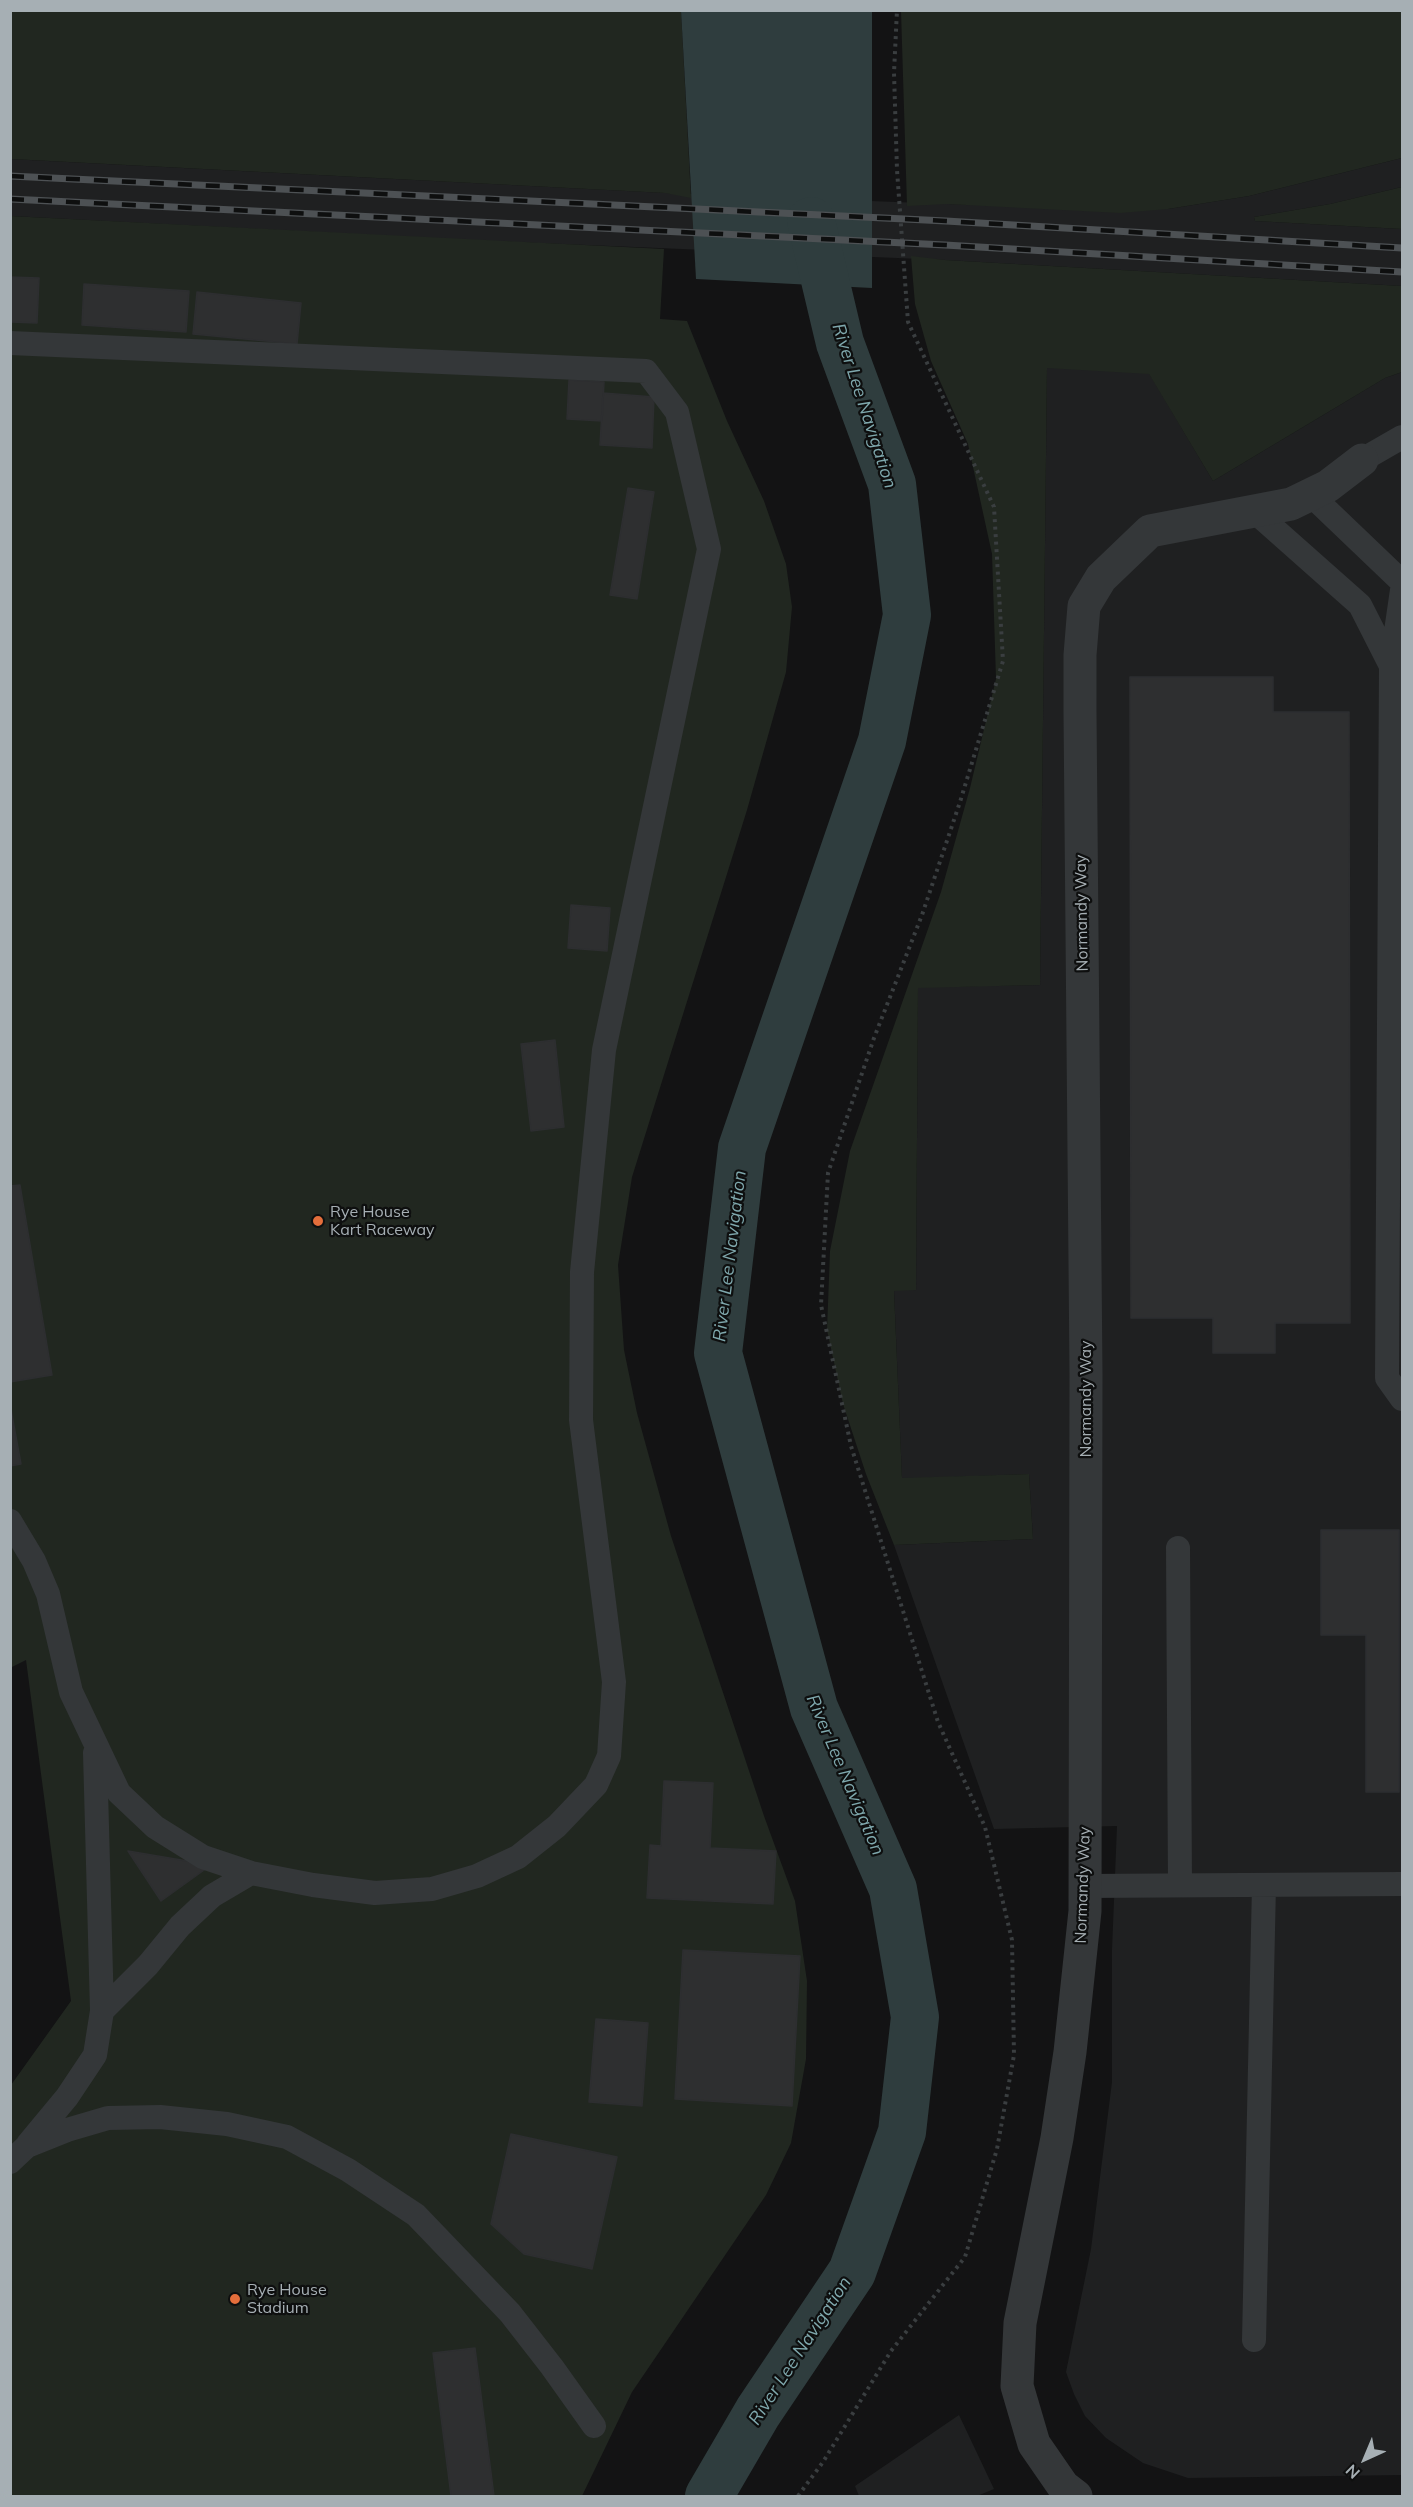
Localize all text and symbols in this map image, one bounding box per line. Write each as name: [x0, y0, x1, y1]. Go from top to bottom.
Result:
water label: River Lee Navigation: [827, 321, 901, 491]
street label: Normandy Way: [1071, 854, 1093, 972]
water label: River Lee Navigation: [709, 1169, 751, 1343]
place label: Rye House Kart Raceway: [330, 1202, 435, 1240]
marker: Rye House Kart Raceway: [311, 1214, 325, 1228]
street label: Normandy Way: [1076, 1340, 1096, 1458]
water label: River Lee Navigation: [801, 1691, 889, 1859]
street label: Normandy Way: [1071, 1826, 1095, 1944]
water label: River Lee Navigation: [744, 2273, 856, 2429]
place label: Rye House Stadium: [247, 2280, 327, 2318]
marker: Rye House Stadium: [228, 2292, 242, 2306]
north arrow: [1335, 2429, 1395, 2489]
text: N: [1341, 2461, 1364, 2483]

